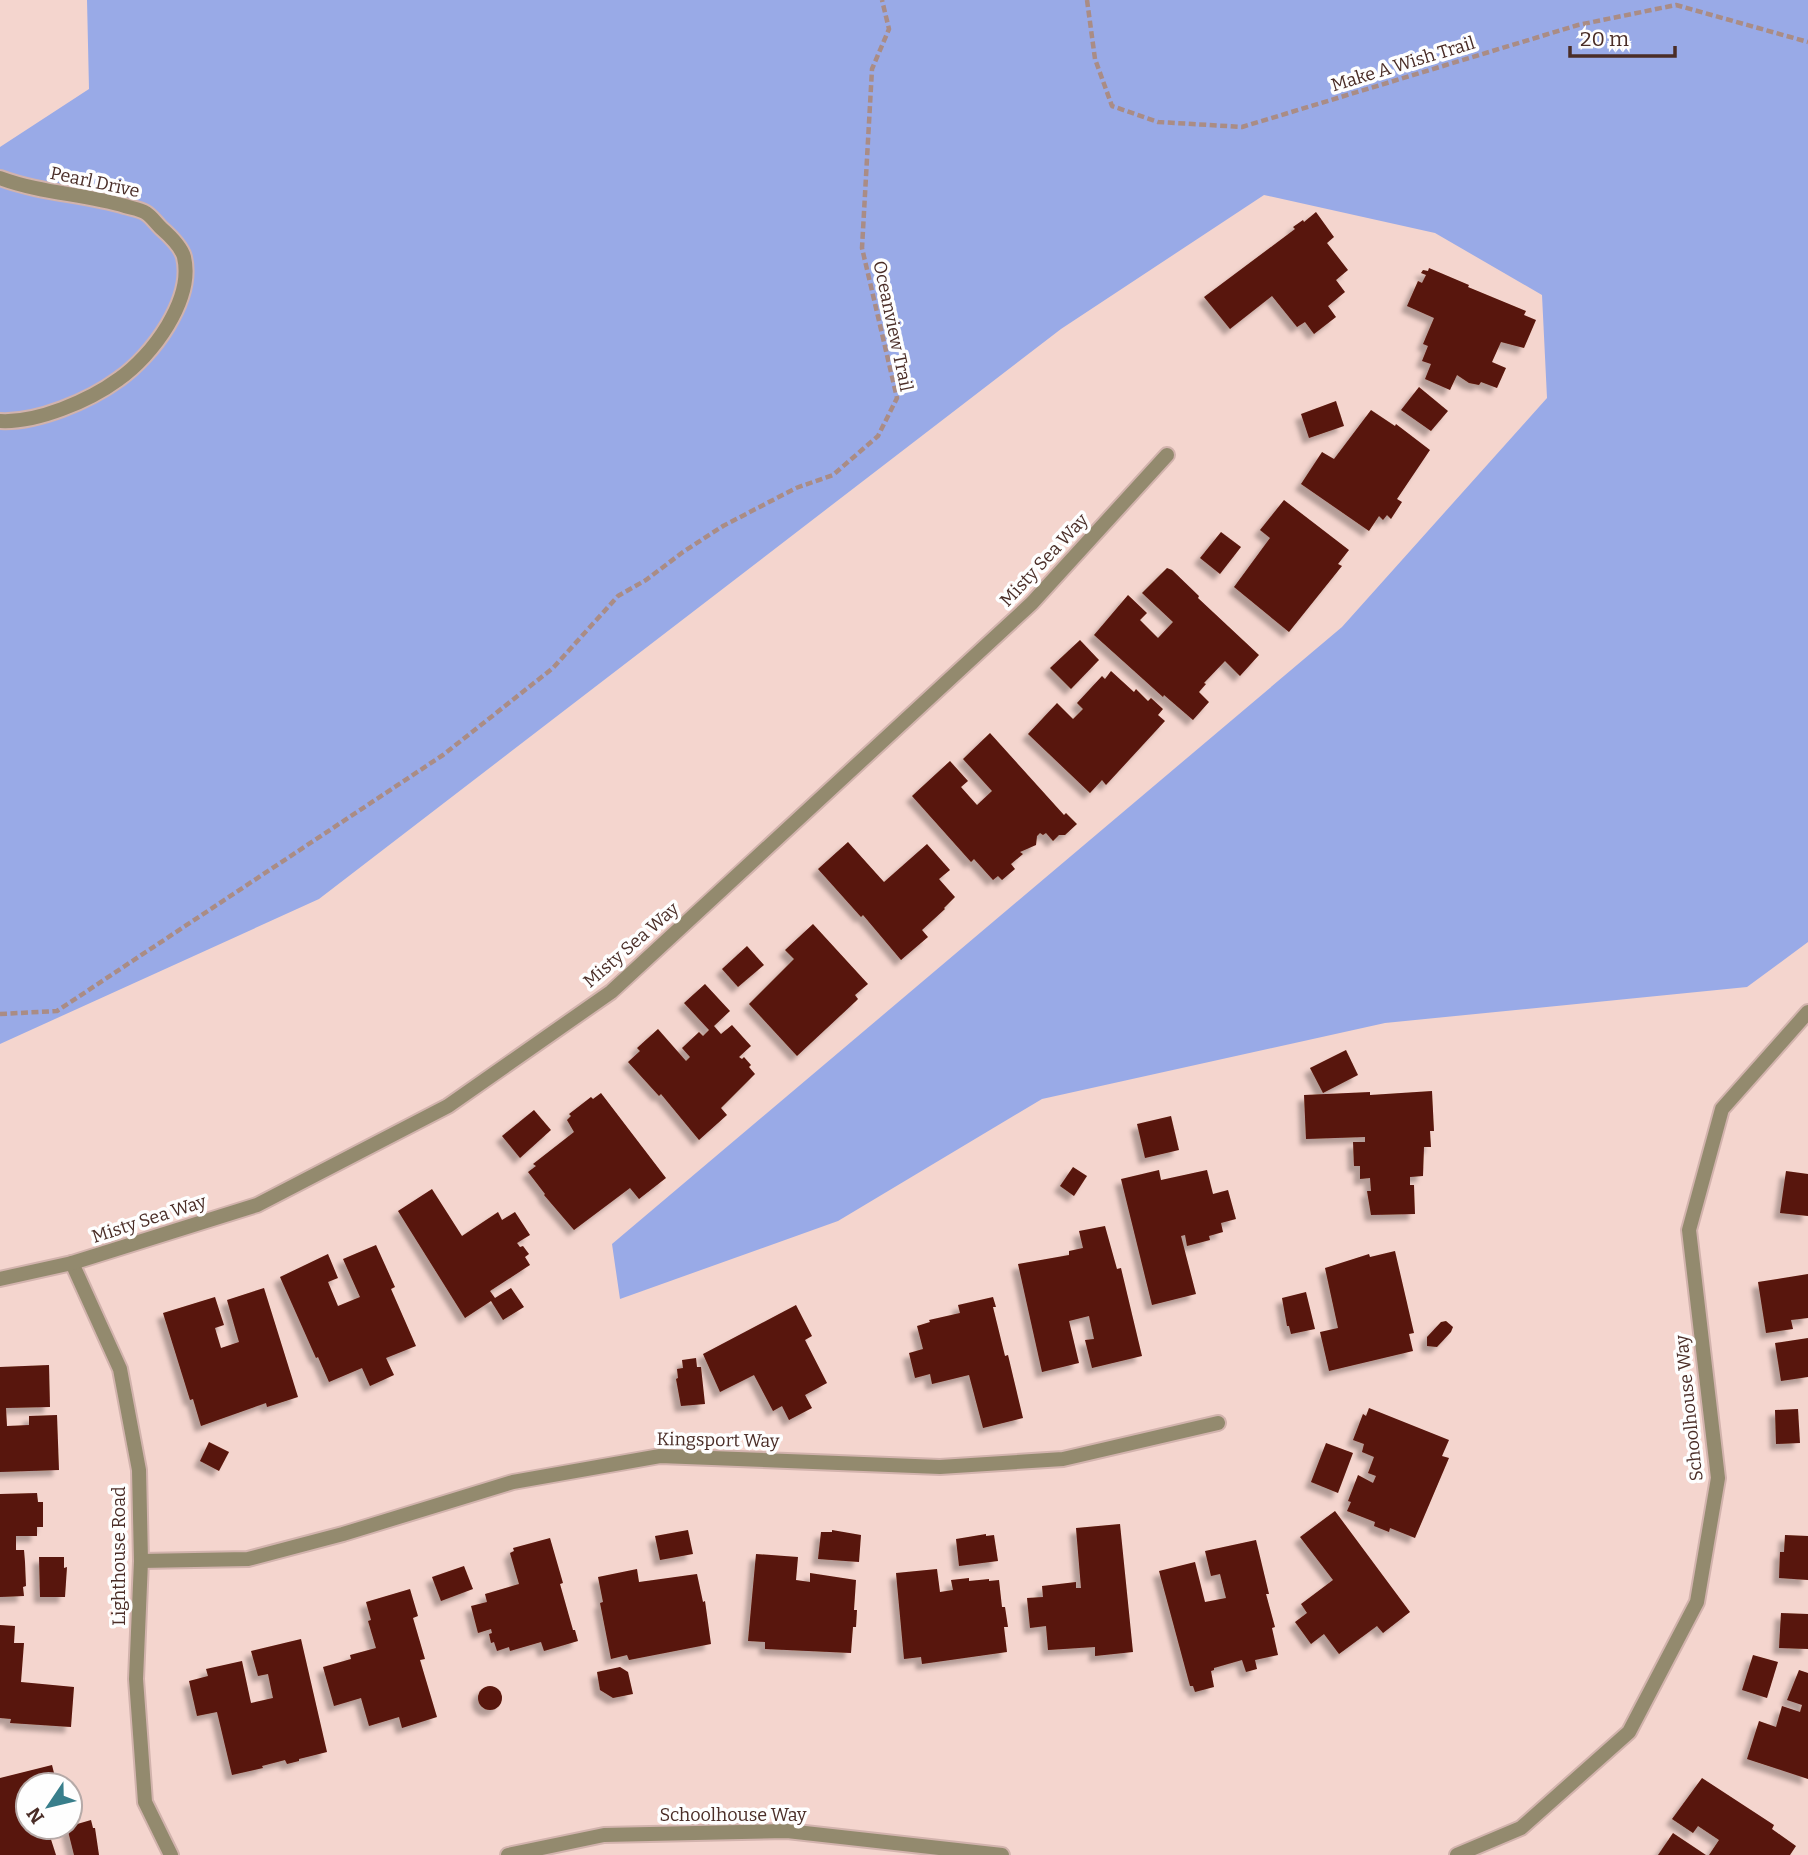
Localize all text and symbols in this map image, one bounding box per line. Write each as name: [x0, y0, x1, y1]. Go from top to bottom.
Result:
scale bar: [1570, 14, 1675, 58]
text: 20 m: [1580, 26, 1629, 52]
street label: Make A Wish Trail: [1328, 32, 1478, 96]
street label: Pearl Drive: [48, 162, 142, 202]
street label: Oceanview Trail: [868, 259, 918, 393]
street label: Misty Sea Way: [995, 509, 1093, 611]
street label: Misty Sea Way: [579, 897, 684, 992]
street label: Misty Sea Way: [89, 1190, 209, 1248]
street label: Schoolhouse Way: [1670, 1333, 1708, 1482]
street label: Kingsport Way: [657, 1428, 780, 1452]
street label: Lighthouse Road: [108, 1486, 130, 1626]
north arrow: [14, 1771, 84, 1841]
text: N: [22, 1803, 49, 1828]
street label: Schoolhouse Way: [659, 1804, 807, 1826]

